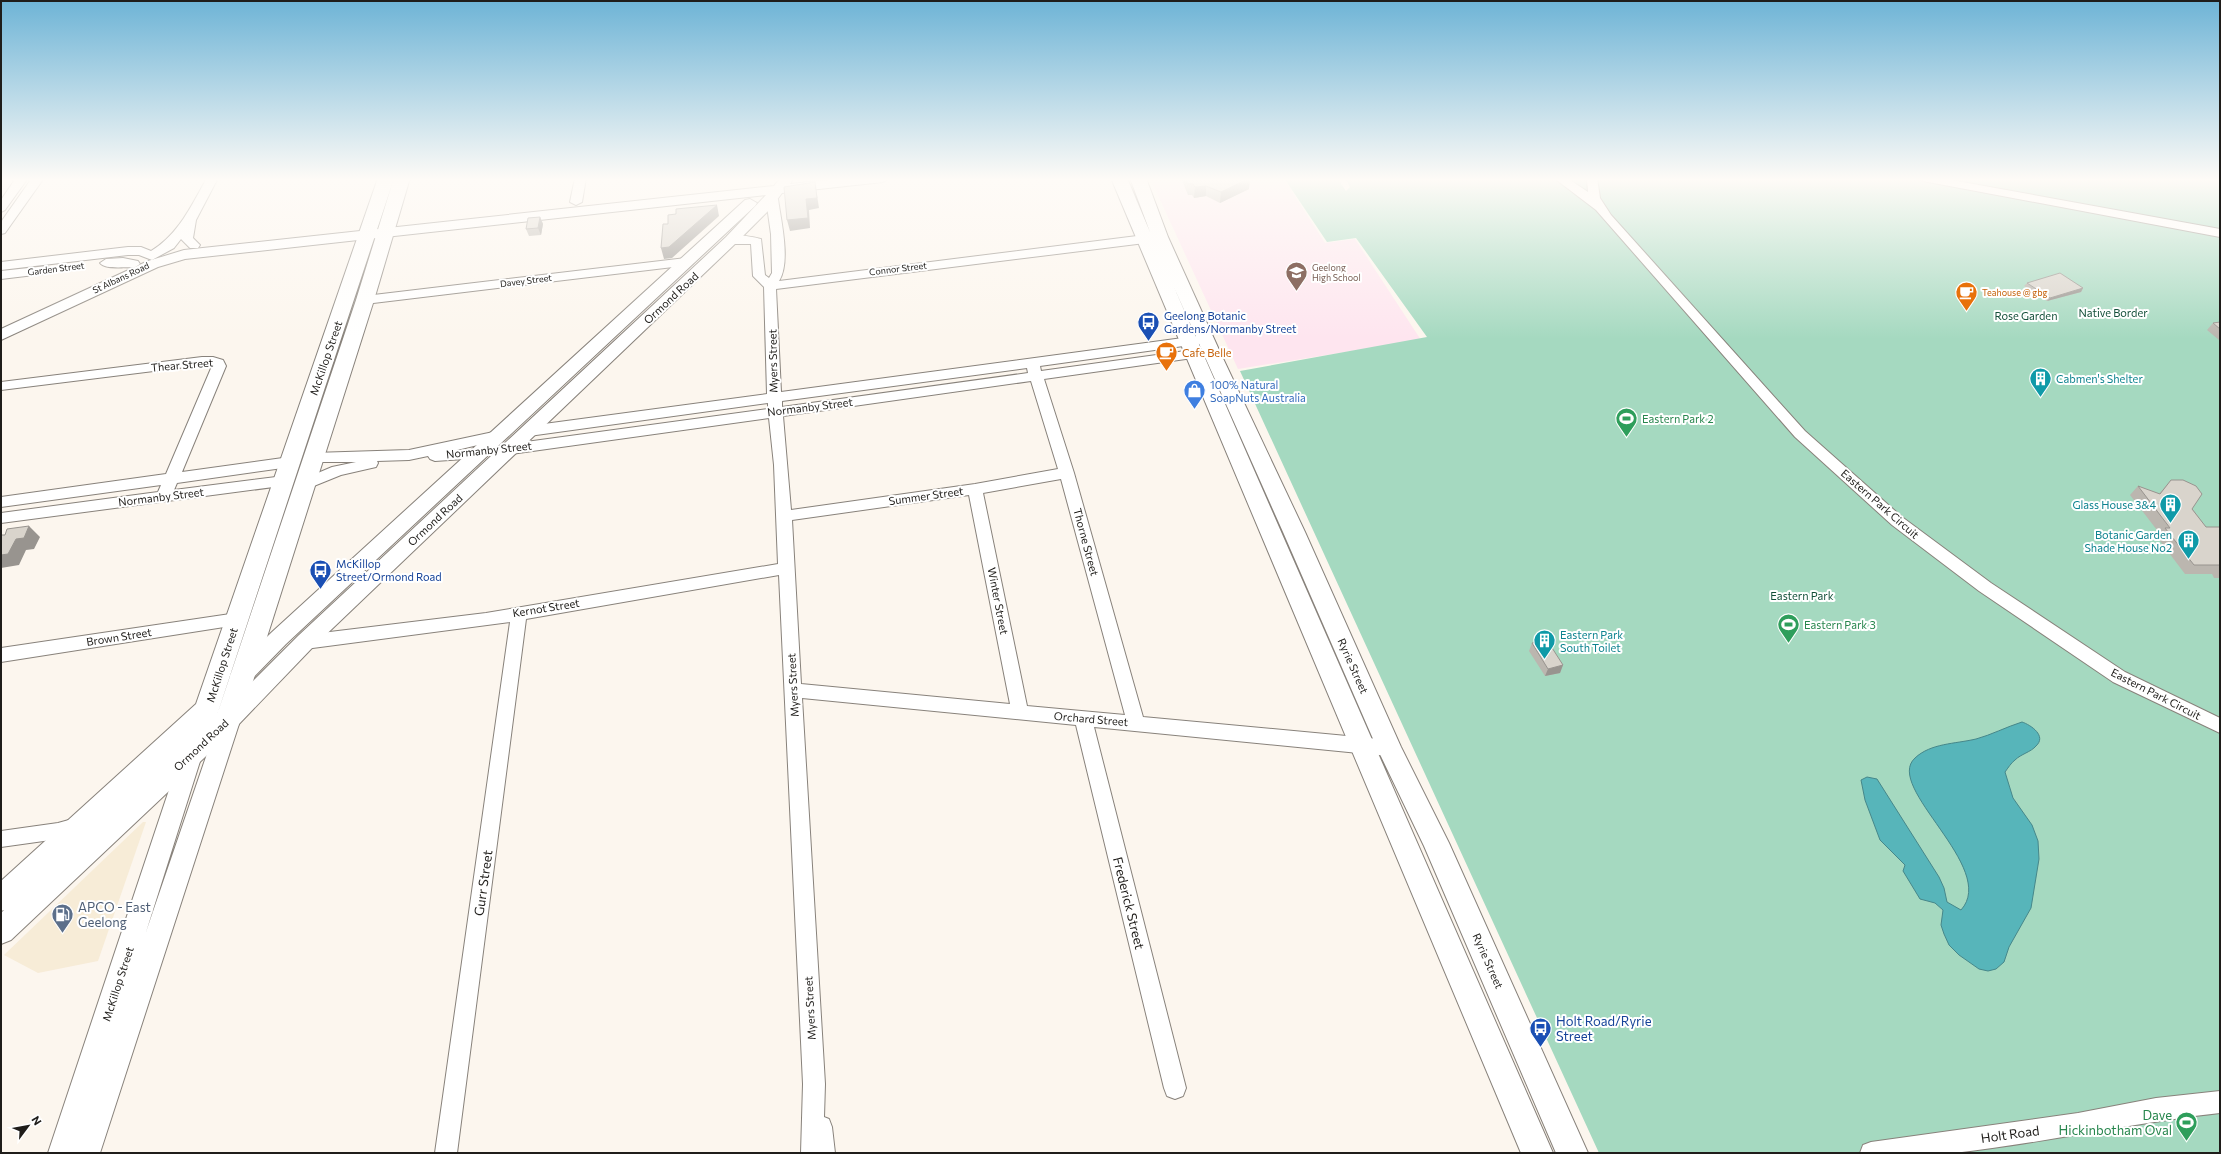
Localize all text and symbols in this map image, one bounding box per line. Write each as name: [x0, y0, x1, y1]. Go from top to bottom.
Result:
street label: Connor Street: [868, 259, 928, 277]
street label: Garden Street: [27, 260, 85, 277]
street label: St Albans Road: [91, 260, 151, 295]
school or university icon: Geelong High School: [1284, 260, 1310, 293]
place label: Geelong High School: [1312, 262, 1361, 283]
street label: Ormond Road: [641, 269, 701, 326]
street label: Davey Street: [499, 272, 553, 289]
cafe icon: Teahouse @ gbg: [1953, 280, 1979, 313]
place label: Teahouse @ gbg: [1982, 287, 2048, 298]
park label: Native Border: [2078, 306, 2148, 319]
bus stop icon: Geelong Botanic Gardens/Normanby Street: [1136, 309, 1162, 342]
place label: Geelong Botanic Gardens/Normanby Street: [1164, 309, 1297, 335]
park label: Rose Garden: [1995, 309, 2057, 322]
street label: McKillop Street: [307, 318, 345, 397]
street label: Myers Street: [765, 328, 780, 393]
cafe icon: Cafe Belle: [1154, 340, 1180, 373]
place label: Cafe Belle: [1182, 346, 1232, 359]
street label: Thear Street: [150, 355, 214, 374]
building icon: Cabmen's Shelter: [2027, 366, 2053, 399]
place label: Cabmen's Shelter: [2056, 372, 2143, 385]
shop icon: 100% Natural SoapNuts Australia: [1182, 378, 1208, 411]
place label: 100% Natural SoapNuts Australia: [1210, 378, 1306, 404]
street label: Normanby Street: [766, 395, 854, 418]
sports icon: Eastern Park 2: [1613, 406, 1639, 439]
place label: Eastern Park 2: [1642, 412, 1714, 425]
street label: Normanby Street: [445, 438, 533, 460]
street label: Eastern Park Circuit: [1839, 466, 1922, 541]
street label: Summer Street: [888, 484, 965, 507]
street label: Normanby Street: [117, 485, 205, 508]
street label: Ormond Road: [405, 491, 465, 548]
building icon: Glass House 3&4: [2158, 492, 2184, 525]
place label: Glass House 3&4: [2072, 498, 2156, 511]
street label: Thorne Street: [1071, 507, 1102, 578]
place label: Botanic Garden Shade House No2: [2084, 528, 2172, 554]
building icon: Botanic Garden Shade House No2: [2175, 528, 2201, 561]
bus stop icon: McKillop Street/Ormond Road: [307, 557, 333, 590]
place label: McKillop Street/Ormond Road: [336, 557, 442, 583]
street label: Winter Street: [986, 566, 1011, 636]
park label: Eastern Park: [1770, 589, 1834, 602]
street label: Kernot Street: [511, 596, 581, 619]
sports icon: Eastern Park 3: [1775, 612, 1801, 645]
place label: Eastern Park 3: [1804, 618, 1876, 631]
street label: Brown Street: [85, 625, 153, 648]
street label: McKillop Street: [203, 625, 240, 704]
building icon: Eastern Park South Toilet: [1531, 628, 1557, 661]
place label: Eastern Park South Toilet: [1560, 628, 1623, 654]
street label: Ryrie Street: [1335, 636, 1372, 696]
street label: Myers Street: [784, 652, 801, 717]
street label: Eastern Park Circuit: [2109, 665, 2204, 722]
street label: Orchard Street: [1053, 709, 1129, 728]
street label: Ormond Road: [171, 716, 231, 773]
street label: Gurr Street: [470, 849, 496, 917]
street label: Frederick Street: [1110, 855, 1148, 951]
place label: APCO - East Geelong: [78, 899, 151, 930]
fuel station icon: APCO - East Geelong: [50, 901, 76, 934]
street label: Ryrie Street: [1470, 931, 1507, 991]
street label: McKillop Street: [99, 944, 136, 1023]
street label: Myers Street: [801, 975, 818, 1040]
place label: Holt Road/Ryrie Street: [1556, 1013, 1652, 1044]
bus stop icon: Holt Road/Ryrie Street: [1528, 1015, 1554, 1048]
north arrow: [8, 1106, 48, 1146]
place label: Dave Hickinbotham Oval: [2059, 1107, 2172, 1138]
sports icon: Dave Hickinbotham Oval: [2174, 1109, 2200, 1142]
text: N: [29, 1113, 45, 1127]
street label: Holt Road: [1980, 1122, 2040, 1146]

